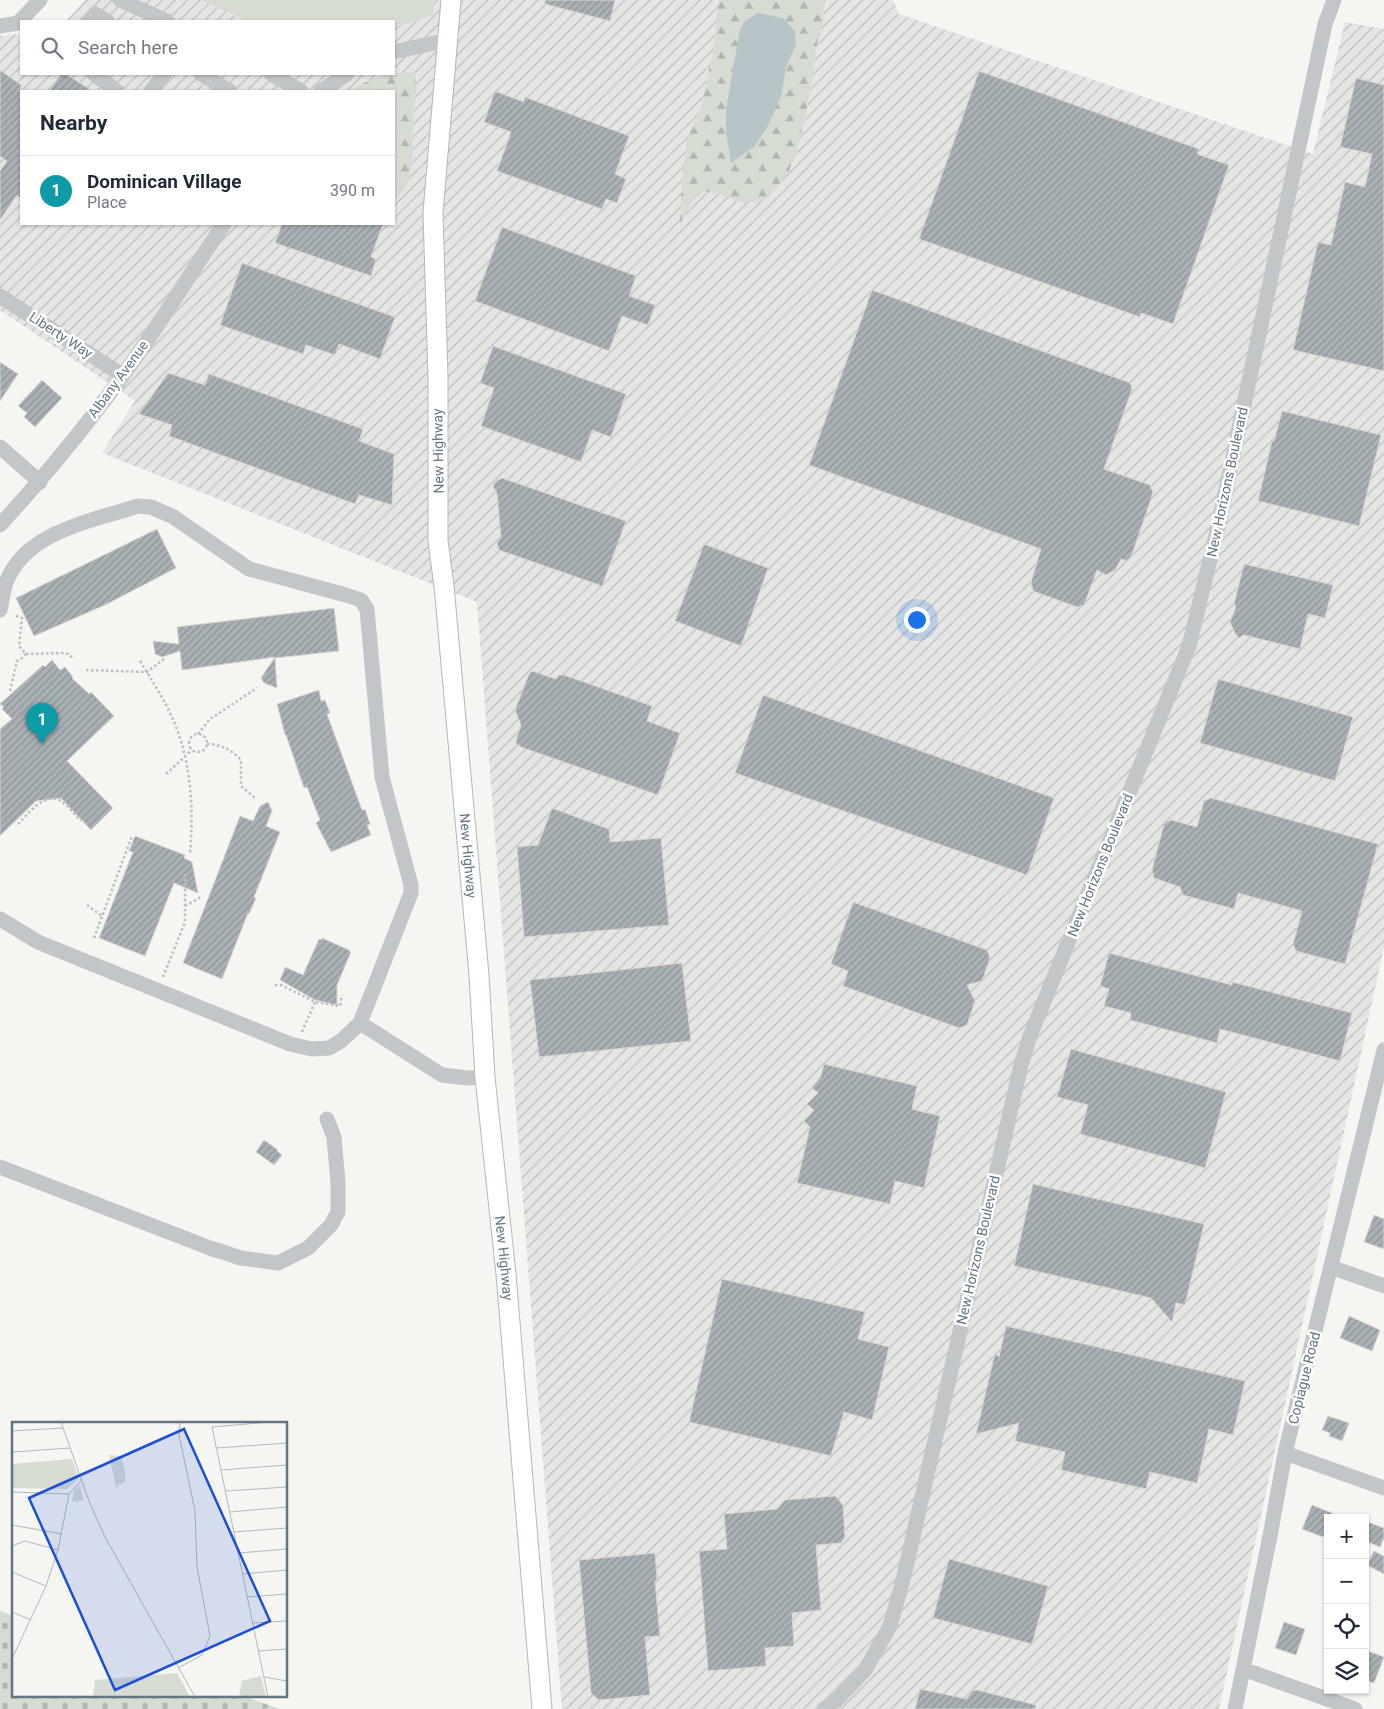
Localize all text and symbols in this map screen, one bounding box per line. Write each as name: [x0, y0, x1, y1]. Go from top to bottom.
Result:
search box: [20, 20, 395, 75]
icon: search: [38, 34, 66, 62]
text: Search here: [78, 36, 178, 59]
text: Nearby: [40, 111, 107, 135]
text: Dominican Village: [87, 170, 241, 193]
text: 1: [51, 181, 61, 200]
text: 390 m: [330, 181, 375, 200]
text: Place: [87, 193, 127, 212]
street label: Liberty Way: [26, 309, 96, 362]
street label: Albany Avenue: [85, 337, 151, 421]
street label: New Horizons Boulevard: [1203, 406, 1251, 558]
street label: New Highway: [429, 408, 447, 494]
your location: [904, 607, 930, 633]
pin: 1: [26, 703, 58, 744]
street label: New Horizons Boulevard: [1064, 791, 1136, 939]
street label: New Highway: [456, 813, 480, 899]
street label: New Horizons Boulevard: [953, 1174, 1003, 1326]
street label: New Highway: [492, 1215, 516, 1301]
street label: Copiague Road: [1285, 1330, 1323, 1426]
inset map: [12, 1422, 288, 1696]
map controls: [1324, 1514, 1369, 1694]
button: +: [1324, 1514, 1369, 1559]
button: −: [1324, 1559, 1369, 1604]
button: locate: [1324, 1604, 1369, 1649]
button: layers: [1324, 1649, 1369, 1694]

